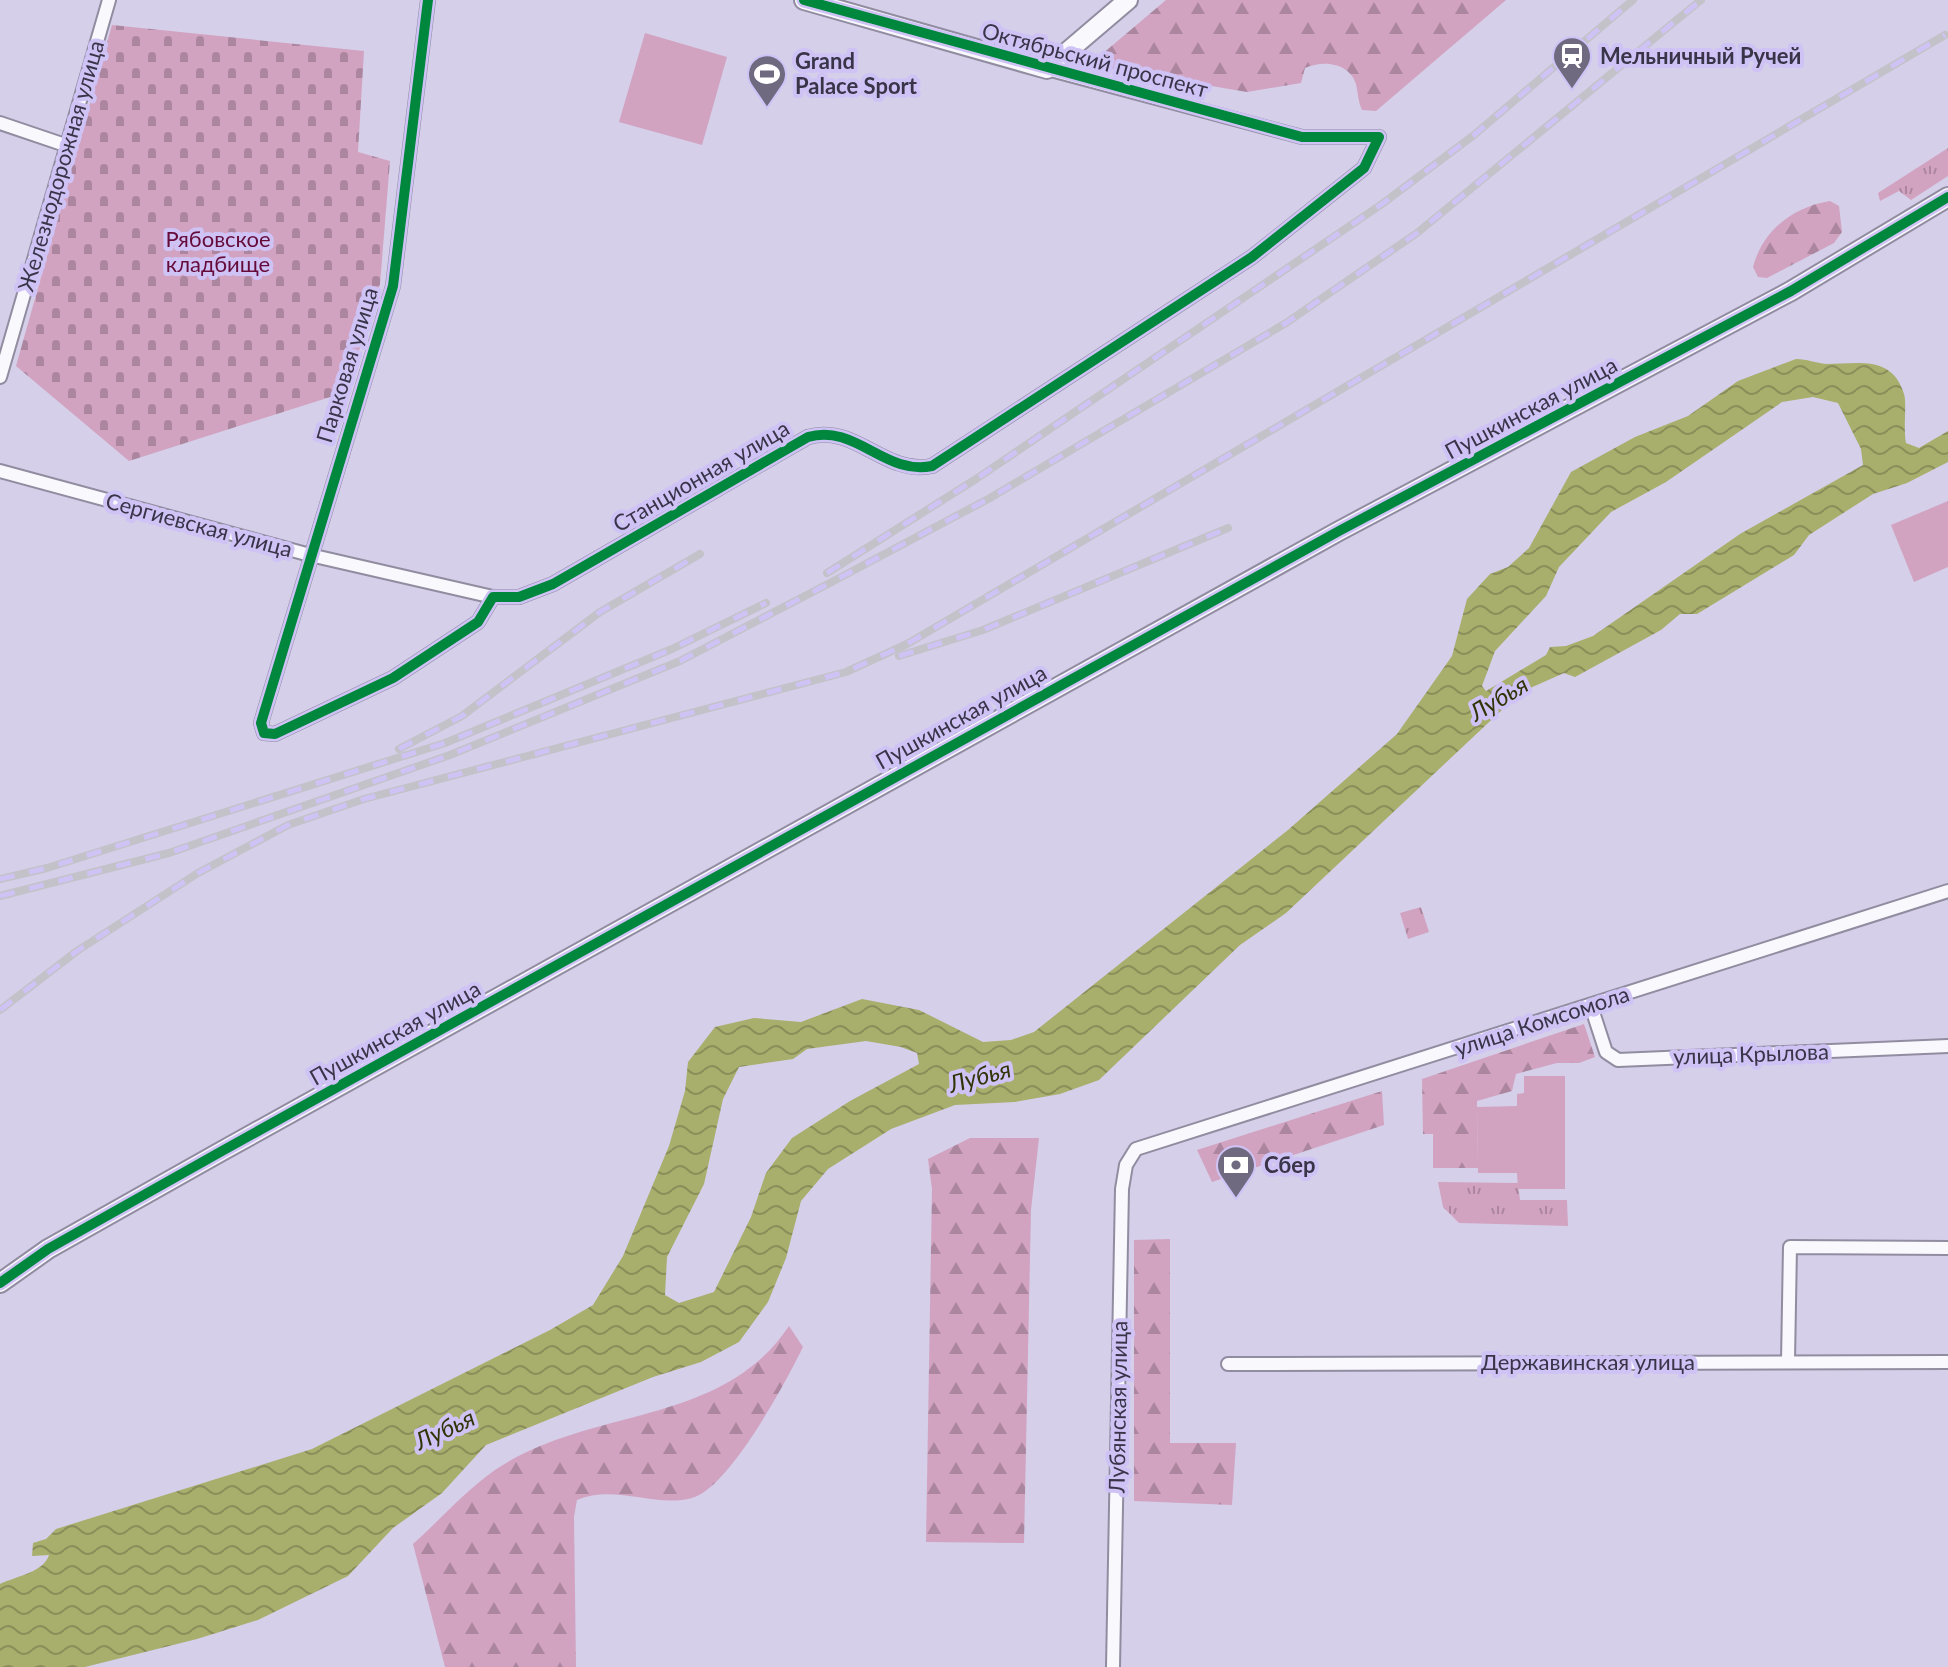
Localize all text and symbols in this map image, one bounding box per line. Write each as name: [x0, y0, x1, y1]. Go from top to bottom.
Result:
street label: Октябрьский проспект: [979, 16, 1211, 103]
station icon: Мельничный Ручей: [1551, 35, 1593, 90]
street label: Железнодорожная улица: [12, 37, 109, 294]
place label: Мельничный Ручей: [1600, 42, 1801, 69]
place label: Grand Palace Sport: [795, 47, 918, 99]
sports icon: Grand Palace Sport: [746, 53, 788, 108]
park label: Рябовское кладбище: [165, 225, 271, 277]
street label: Парковая улица: [310, 284, 383, 446]
street label: Пушкинская улица: [1440, 351, 1622, 464]
street label: Станционная улица: [608, 414, 794, 537]
street label: Сергиевская улица: [103, 487, 295, 562]
street label: Пушкинская улица: [871, 658, 1051, 775]
water label: Лубья: [1463, 669, 1533, 727]
street label: Пушкинская улица: [305, 974, 485, 1091]
street label: улица Комсомола: [1451, 980, 1633, 1061]
street label: улица Крылова: [1673, 1037, 1829, 1070]
water label: Лубья: [944, 1053, 1014, 1098]
bank icon: Сбер: [1215, 1144, 1257, 1199]
place label: Сбер: [1264, 1151, 1315, 1178]
street label: Лубянская улица: [1102, 1321, 1133, 1494]
street label: Державинская улица: [1481, 1348, 1695, 1375]
water label: Лубья: [409, 1402, 479, 1456]

